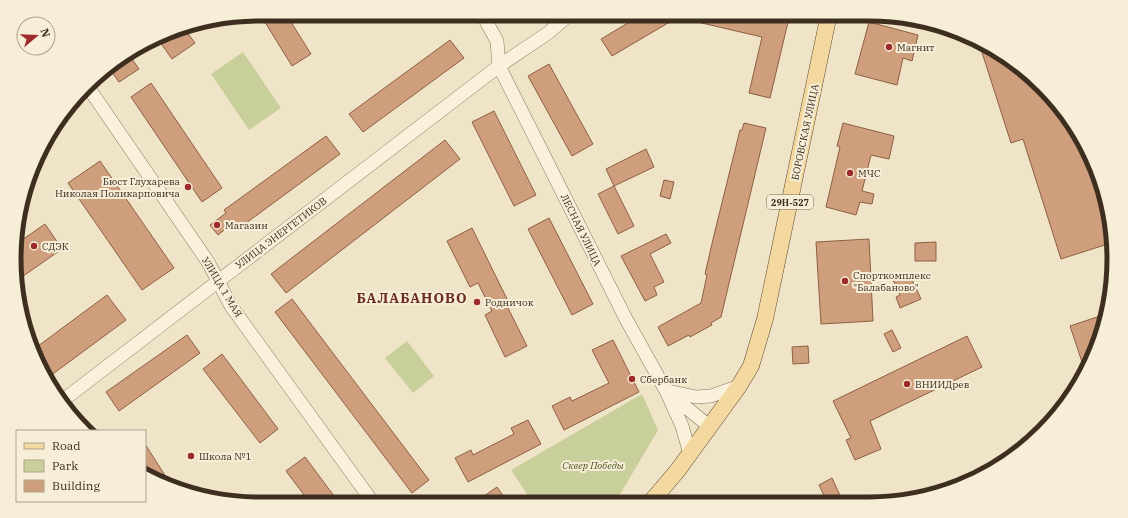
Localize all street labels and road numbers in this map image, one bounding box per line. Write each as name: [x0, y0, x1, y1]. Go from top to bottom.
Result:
street label: БОРОВСКАЯ УЛИЦА: [788, 83, 822, 181]
street label: ЛЕСНАЯ УЛИЦА: [558, 192, 604, 268]
street label: УЛИЦА ЭНЕРГЕТИКОВ: [233, 194, 330, 272]
road number: 29Н-527: [767, 195, 813, 209]
street label: УЛИЦА 1 МАЯ: [199, 254, 245, 320]

